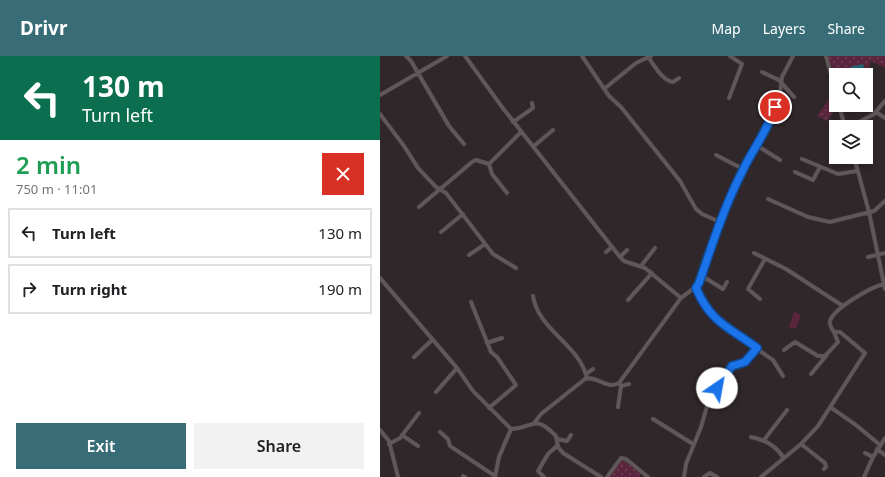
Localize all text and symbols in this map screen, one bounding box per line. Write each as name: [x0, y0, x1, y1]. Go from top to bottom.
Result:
text: Drivr: [20, 15, 67, 41]
text: Map: [712, 19, 741, 38]
text: Layers: [763, 19, 805, 38]
text: Share: [827, 19, 865, 38]
text: 130 m: [82, 67, 165, 105]
map controls: [829, 68, 873, 164]
button: search: [829, 68, 873, 112]
icon: left: [16, 72, 68, 124]
pin: [758, 90, 792, 124]
icon: arrive: [764, 96, 786, 118]
text: Turn left: [82, 103, 153, 127]
button: layers: [829, 120, 873, 164]
text: 2 min: [16, 148, 81, 181]
button: close: [322, 153, 364, 195]
text: 750 m · 11:01: [16, 180, 97, 198]
icon: left: [18, 222, 40, 244]
text: Turn left: [52, 223, 116, 243]
text: 130 m: [318, 223, 362, 243]
icon: right: [18, 278, 40, 300]
text: Turn right: [52, 279, 127, 299]
text: 190 m: [318, 279, 362, 299]
position arrow: [696, 367, 738, 409]
button: Exit: [16, 423, 186, 469]
button: Share: [194, 423, 364, 469]

